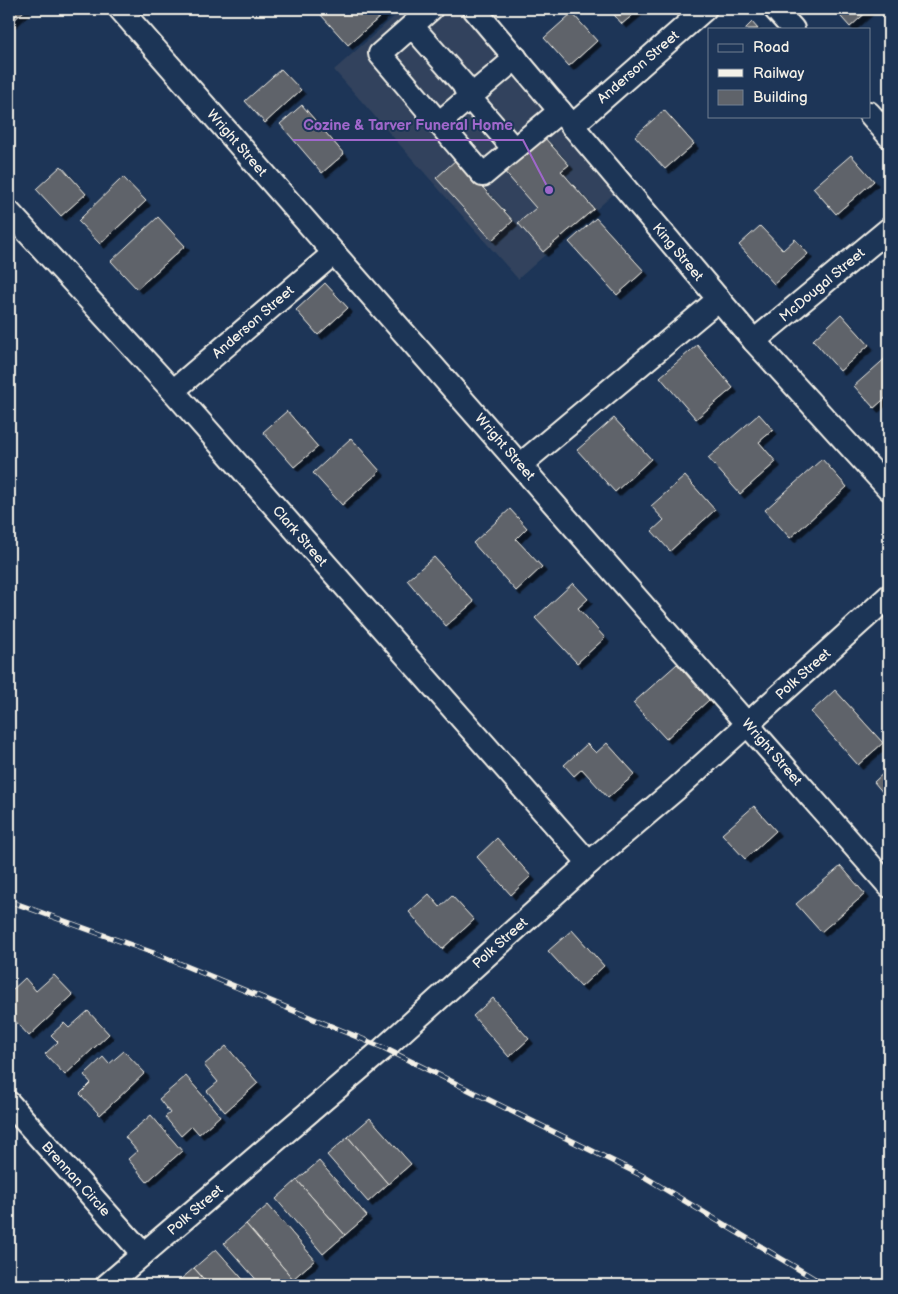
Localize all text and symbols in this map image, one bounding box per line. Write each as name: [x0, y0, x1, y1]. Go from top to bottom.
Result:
street label: Anderson Street: [594, 26, 683, 107]
legend: [708, 28, 870, 118]
text: Road: [753, 38, 789, 57]
text: Railway: [753, 64, 804, 83]
text: Building: [753, 88, 808, 107]
street label: Wright Street: [203, 106, 271, 180]
callout: Cozine & Tarver Funeral Home: [293, 110, 523, 140]
text: Cozine & Tarver Funeral Home: [303, 116, 513, 135]
street label: King Street: [649, 220, 708, 285]
street label: McDougal Street: [776, 244, 869, 326]
street label: Anderson Street: [209, 281, 298, 362]
street label: Wright Street: [471, 410, 539, 484]
street label: Clark Street: [269, 502, 331, 570]
street label: Polk Street: [772, 644, 835, 703]
street label: Wright Street: [738, 715, 806, 789]
street label: Polk Street: [469, 913, 532, 972]
street label: Brennan Circle: [38, 1138, 114, 1220]
street label: Polk Street: [164, 1181, 227, 1239]

